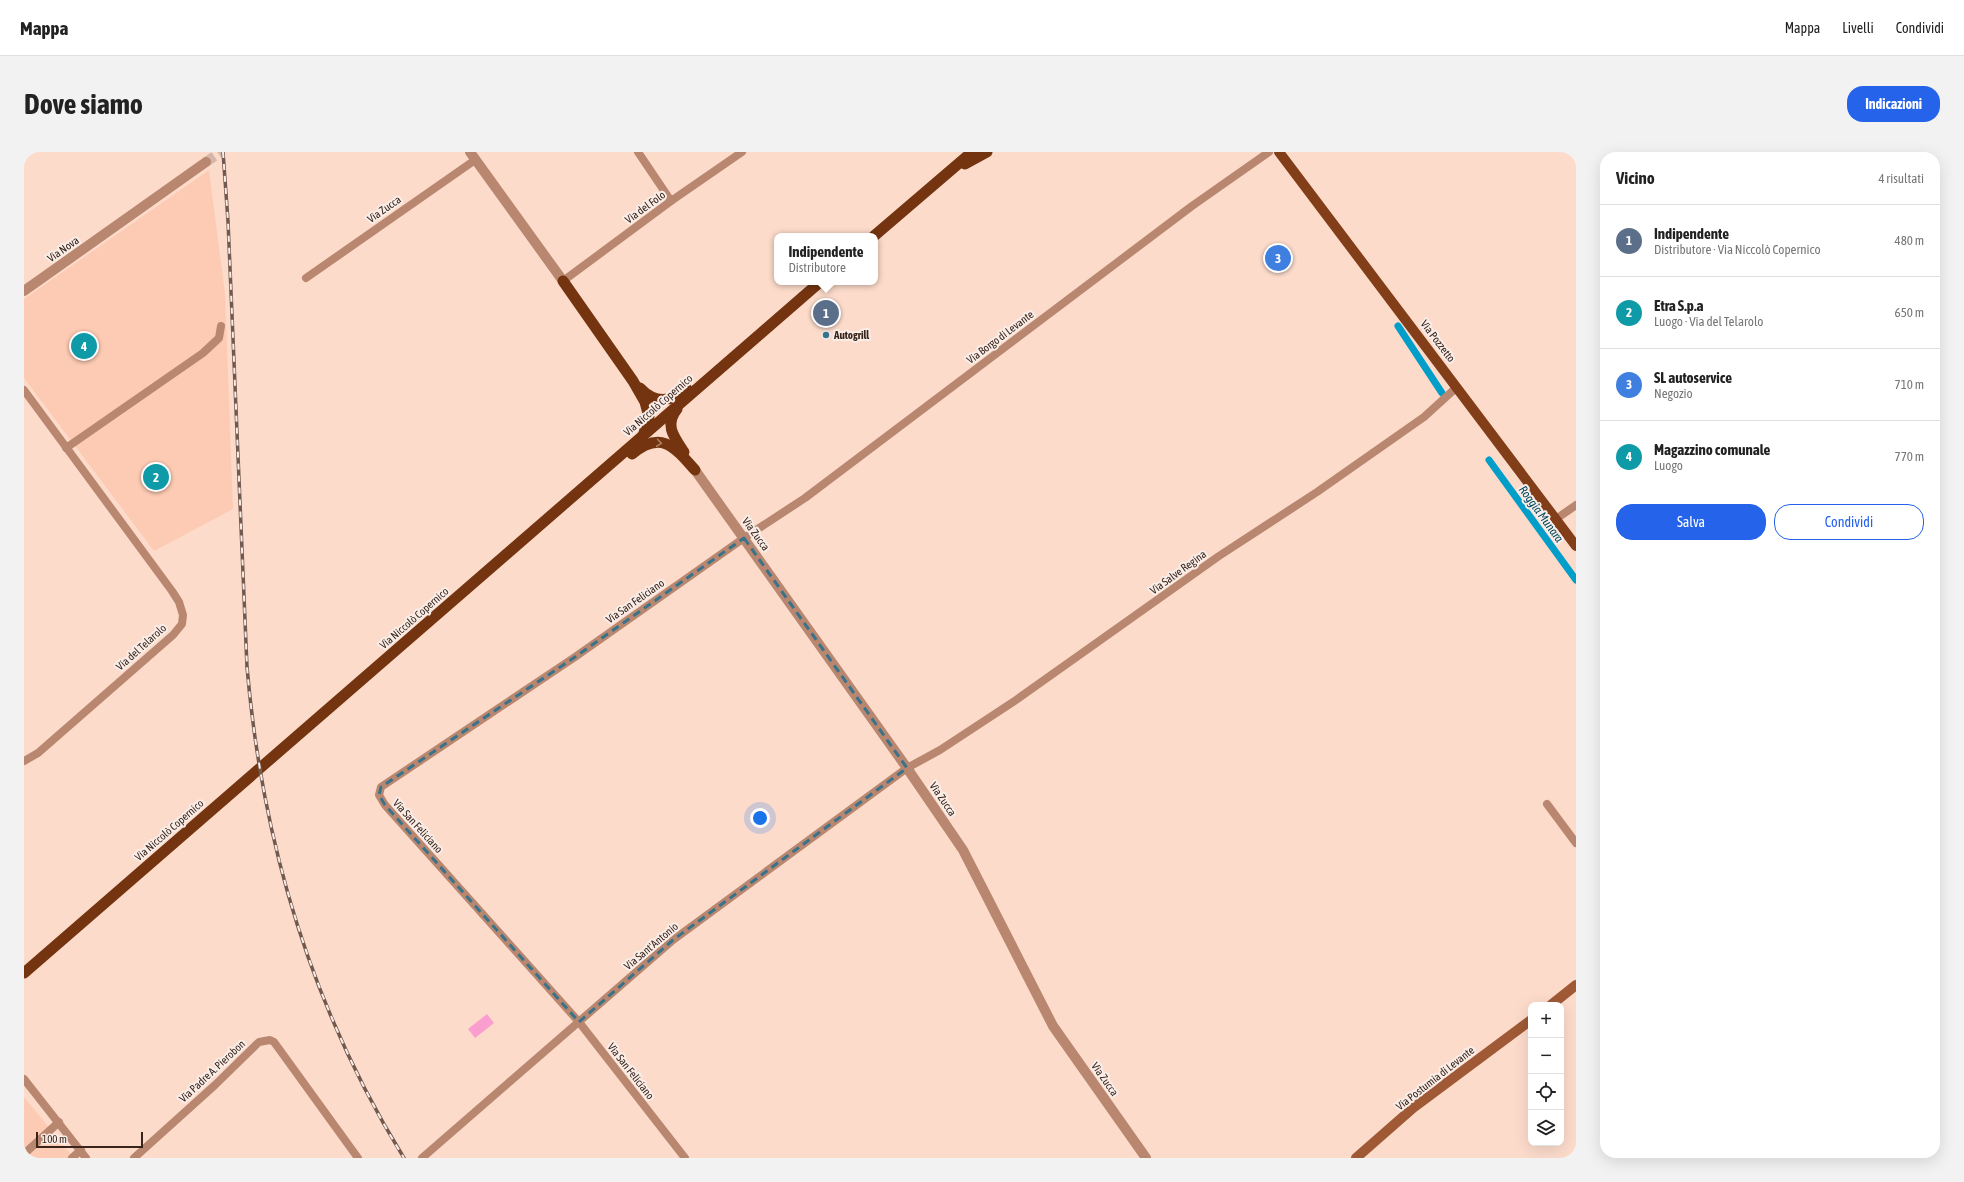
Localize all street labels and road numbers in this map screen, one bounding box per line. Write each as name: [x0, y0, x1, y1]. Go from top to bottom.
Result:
street label: Via del Folo: [623, 188, 667, 226]
street label: Via Zucca: [365, 193, 403, 225]
street label: Via Nova: [45, 234, 81, 264]
street label: Via Borgo di Levante: [964, 308, 1036, 366]
street label: Via Pozzetto: [1418, 318, 1458, 364]
street label: Via Niccolò Copernico: [621, 372, 695, 438]
street label: Via Zucca: [740, 515, 772, 553]
street label: Via Salve Regina: [1148, 548, 1208, 596]
street label: Via San Feliciano: [604, 577, 666, 625]
street label: Via Niccolò Copernico: [377, 585, 451, 651]
street label: Via del Telarolo: [114, 622, 168, 672]
street label: Via Zucca: [927, 780, 959, 818]
street label: Via Niccolò Copernico: [132, 797, 206, 863]
street label: Via San Feliciano: [391, 797, 445, 855]
street label: Via Sant'Antonio: [622, 920, 680, 972]
street label: Via Padre A. Pierobon: [177, 1037, 247, 1105]
street label: Via San Feliciano: [605, 1041, 657, 1101]
street label: Via Postumia di Levante: [1394, 1044, 1476, 1112]
street label: Via Zucca: [1089, 1060, 1121, 1098]

